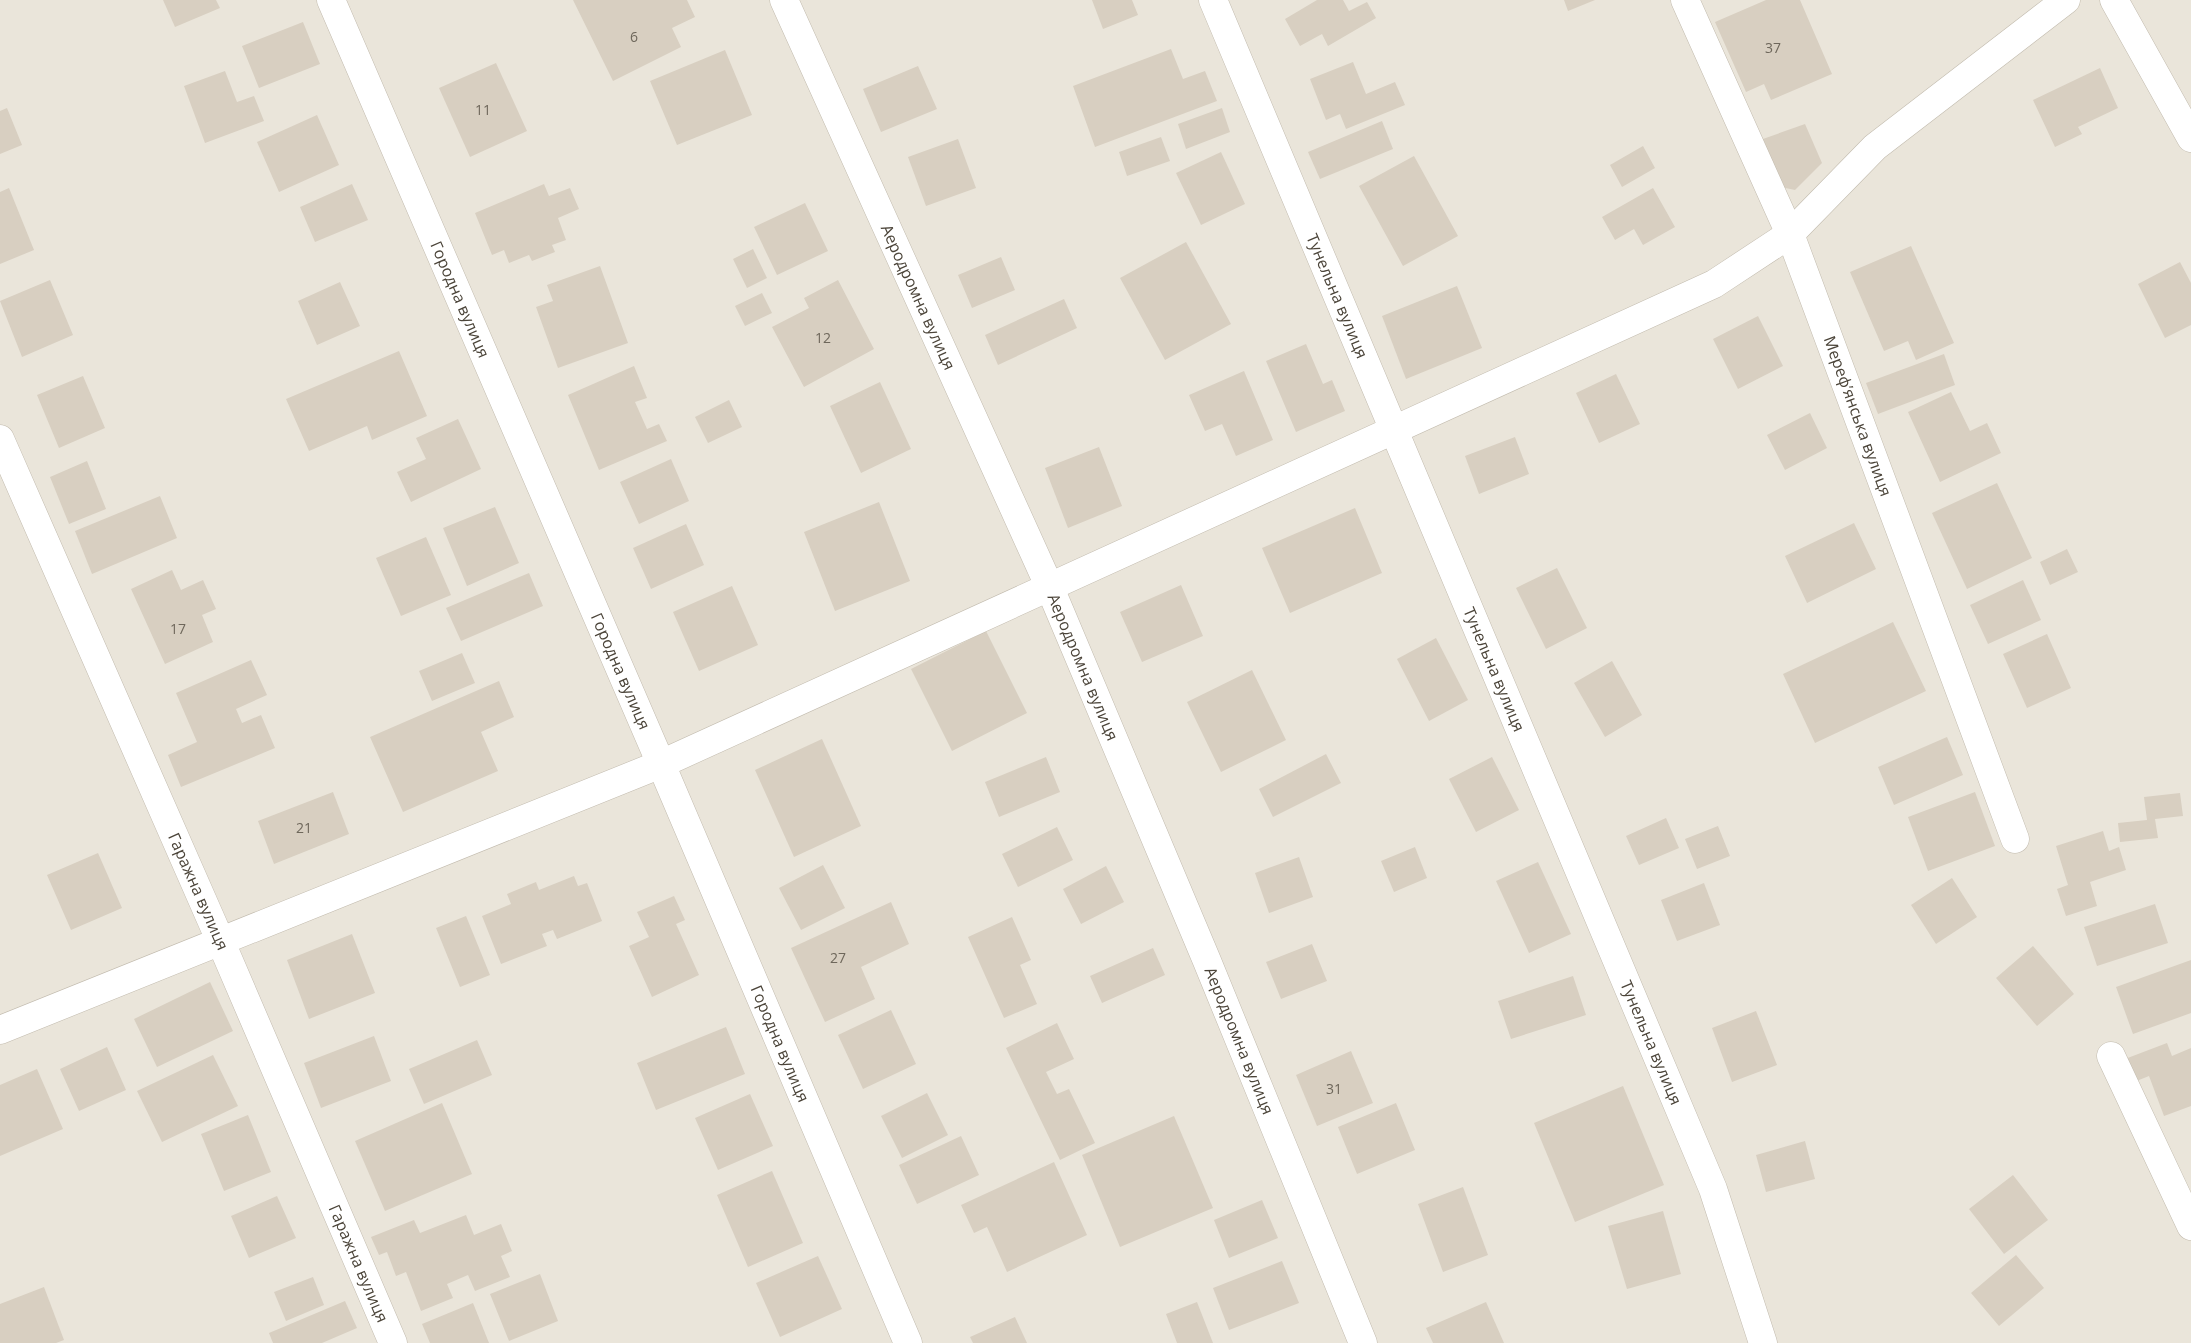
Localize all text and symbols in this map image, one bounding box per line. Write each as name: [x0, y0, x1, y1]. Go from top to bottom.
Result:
house number: 6: [630, 27, 638, 46]
house number: 37: [1765, 38, 1781, 57]
house number: 11: [475, 100, 491, 119]
street label: Аеродромна вулиця: [876, 221, 961, 373]
street label: Тунельна вулиця: [1301, 230, 1373, 362]
street label: Городна вулиця: [425, 237, 495, 361]
house number: 12: [815, 328, 831, 347]
street label: Мерефʼянська вулиця: [1819, 333, 1897, 499]
street label: Аеродромна вулиця: [1043, 590, 1124, 744]
street label: Тунельна вулиця: [1458, 604, 1530, 735]
street label: Городна вулиця: [586, 609, 656, 733]
house number: 17: [170, 619, 186, 638]
house number: 21: [296, 818, 312, 837]
street label: Гаражна вулиця: [163, 829, 234, 953]
house number: 27: [830, 948, 846, 967]
street label: Аеродромна вулиця: [1200, 964, 1279, 1118]
street label: Тунельна вулиця: [1615, 977, 1687, 1108]
street label: Городна вулиця: [746, 982, 815, 1105]
house number: 31: [1326, 1079, 1342, 1098]
street label: Гаражна вулиця: [324, 1201, 394, 1326]

